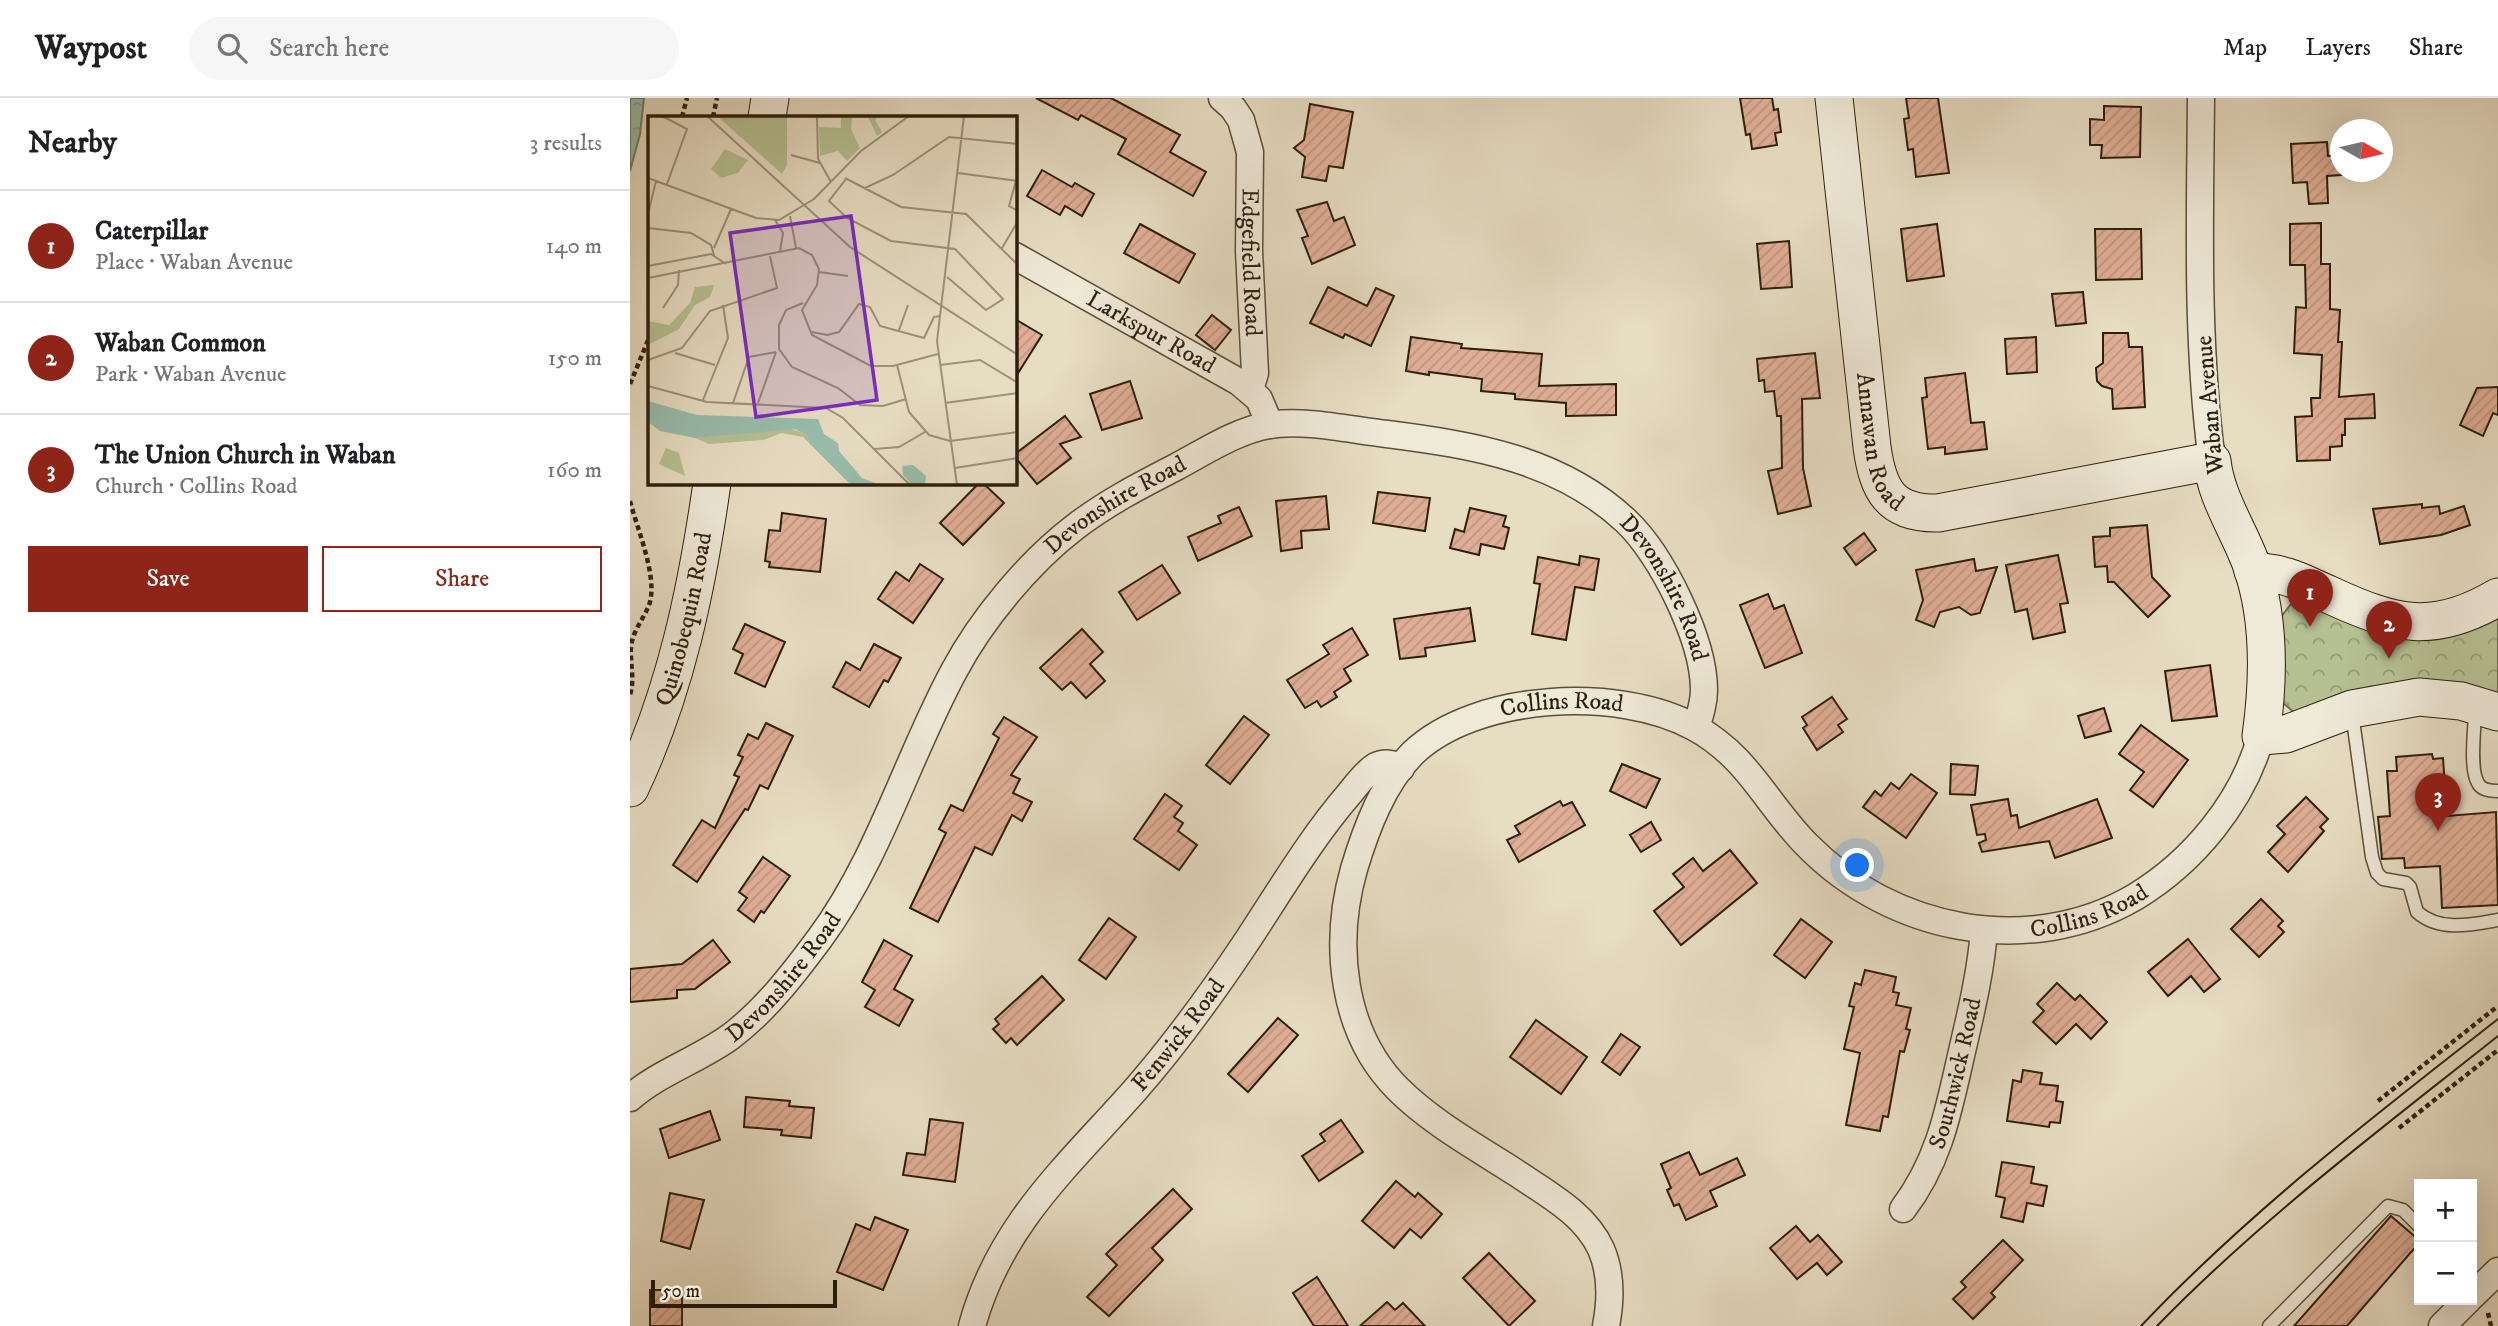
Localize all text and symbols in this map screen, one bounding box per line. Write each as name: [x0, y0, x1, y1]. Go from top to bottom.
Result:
search box: [189, 17, 679, 80]
text: Waypost: [35, 28, 147, 69]
icon: search: [213, 29, 251, 67]
text: Search here: [269, 32, 389, 65]
text: Map: [2223, 33, 2267, 63]
text: Layers: [2305, 33, 2371, 63]
text: Share: [2409, 33, 2463, 63]
inset map: [648, 116, 1017, 485]
north arrow: [2330, 119, 2393, 182]
text: Nearby: [28, 125, 117, 162]
text: 3 results: [530, 129, 602, 158]
street label: Edgefield Road: [1234, 188, 1268, 337]
text: Caterpillar: [95, 215, 208, 248]
text: 1: [47, 232, 55, 261]
text: 140 m: [546, 232, 602, 261]
text: Place · Waban Avenue: [95, 248, 293, 277]
street label: Larkspur Road: [1081, 284, 1221, 381]
text: Waban Common: [95, 327, 266, 360]
street label: Waban Avenue: [2189, 334, 2231, 477]
text: 2: [45, 344, 57, 373]
text: 150 m: [548, 344, 602, 373]
text: Park · Waban Avenue: [95, 360, 287, 389]
street label: Annawan Road: [1849, 371, 1910, 519]
text: The Union Church in Waban: [95, 439, 396, 472]
street label: Devonshire Road: [1038, 449, 1192, 561]
text: 3: [47, 456, 55, 485]
text: 160 m: [547, 456, 602, 485]
text: Church · Collins Road: [95, 472, 298, 501]
street label: Devonshire Road: [1613, 508, 1715, 664]
street label: Quinobequin Road: [649, 530, 719, 710]
button: Save: [28, 546, 308, 612]
button: Share: [322, 546, 602, 612]
pin: 1: [2287, 569, 2333, 627]
pin: 2: [2366, 601, 2412, 659]
street label: Collins Road: [1497, 686, 1625, 724]
pin: 3: [2415, 773, 2461, 831]
your location: [1840, 848, 1874, 882]
street label: Collins Road: [2029, 877, 2154, 945]
street label: Devonshire Road: [720, 907, 848, 1049]
street label: Fenwick Road: [1125, 973, 1232, 1098]
street label: Southwick Road: [1922, 995, 1989, 1153]
map controls: [2414, 1179, 2477, 1305]
button: +: [2414, 1179, 2477, 1242]
button: −: [2414, 1242, 2477, 1305]
scale bar: [651, 1277, 836, 1309]
text: 50 m: [662, 1280, 700, 1303]

